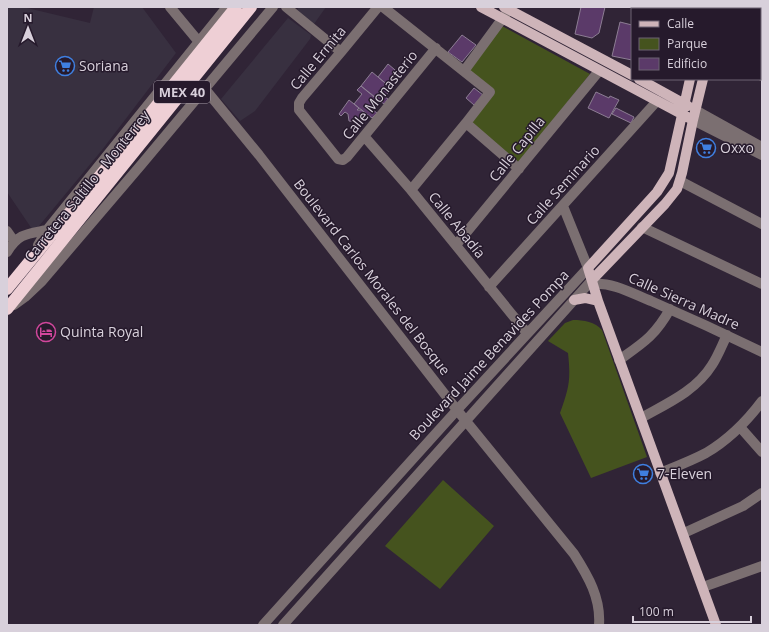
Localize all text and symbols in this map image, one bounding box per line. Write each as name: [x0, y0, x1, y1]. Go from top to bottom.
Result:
north arrow: [8, 8, 48, 48]
legend: [631, 8, 761, 80]
text: N: [24, 10, 32, 25]
text: Calle: [667, 15, 694, 32]
street label: Calle Ermita: [285, 22, 350, 94]
text: Parque: [667, 35, 707, 52]
street label: Calle Monasterio: [338, 46, 422, 143]
supermarket icon: Soriana: [54, 55, 76, 77]
text: Edificio: [667, 55, 707, 72]
place label: Soriana: [79, 56, 129, 75]
road number: MEX 40: [154, 81, 210, 103]
street label: Carretera Saltillo - Monterrey: [20, 105, 154, 265]
street label: Calle Capilla: [484, 112, 549, 185]
supermarket icon: Oxxo: [695, 137, 717, 159]
place label: Oxxo: [720, 138, 754, 157]
street label: Calle Seminario: [522, 141, 604, 229]
street label: Boulevard Carlos Morales del Bosque: [290, 175, 455, 379]
street label: Calle Abadía: [425, 188, 490, 262]
street label: Boulevard Jaime Benavides Pompa: [404, 265, 573, 444]
street label: Calle Sierra Madre: [626, 268, 743, 334]
hotel icon: Quinta Royal: [35, 321, 57, 343]
place label: Quinta Royal: [60, 322, 143, 341]
supermarket icon: 7-Eleven: [632, 463, 654, 485]
place label: 7-Eleven: [657, 464, 712, 483]
scale bar: [633, 598, 751, 624]
text: 100 m: [639, 603, 674, 620]

